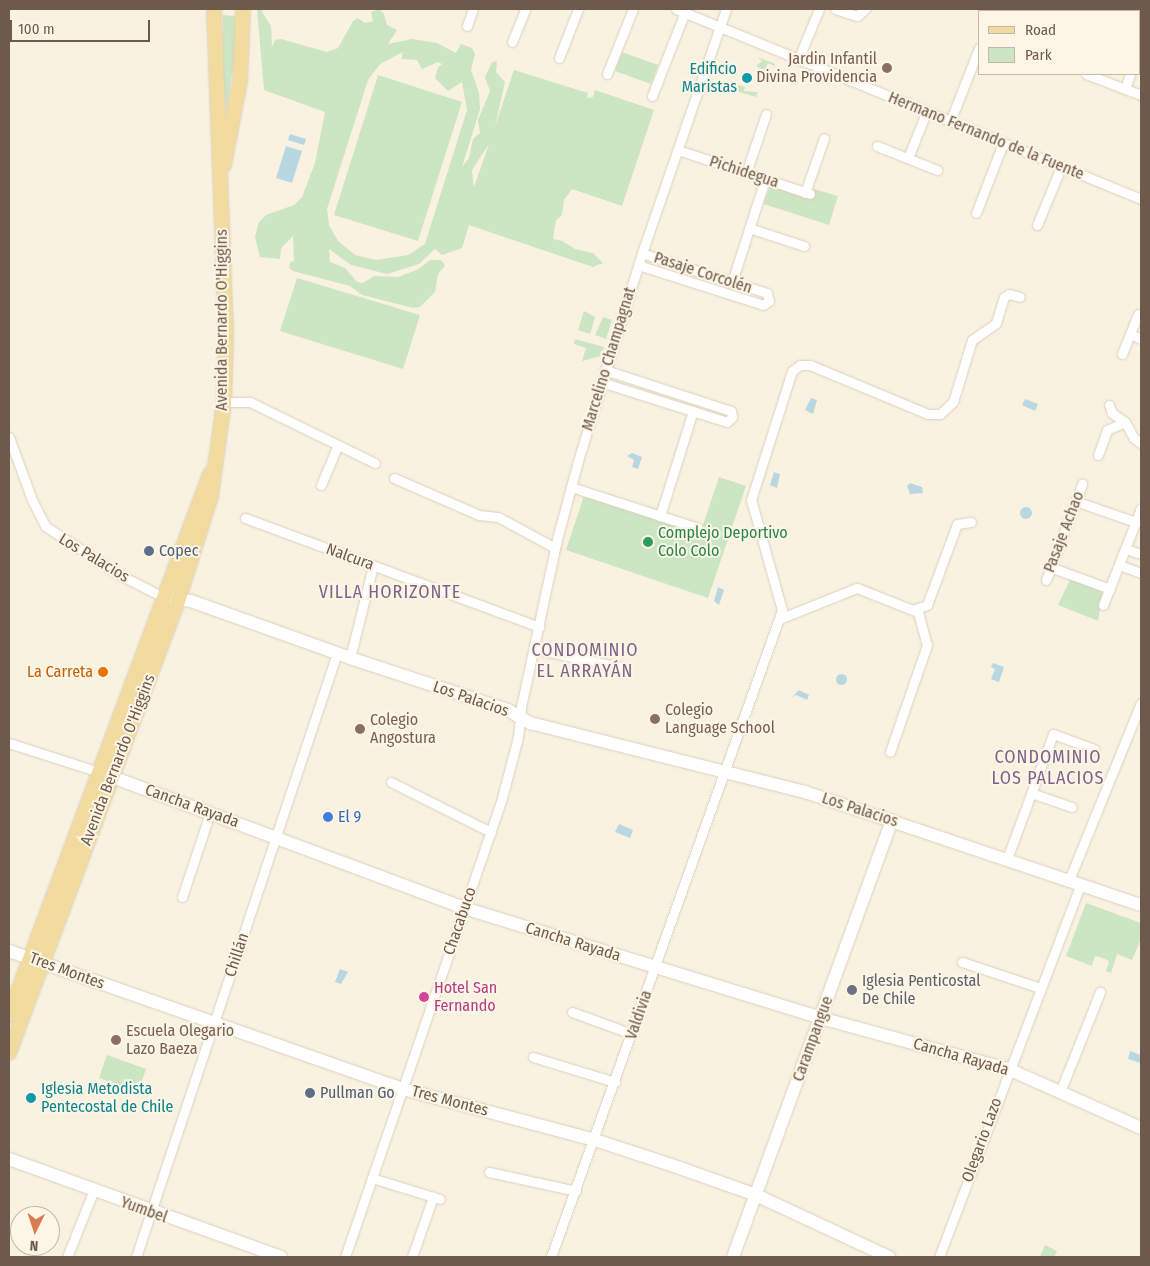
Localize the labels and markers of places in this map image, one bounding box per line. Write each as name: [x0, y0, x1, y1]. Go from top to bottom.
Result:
place label: Jardin Infantil Divina Providencia: [756, 49, 877, 87]
place label: Edificio Maristas: [682, 59, 737, 97]
marker: Jardin Infantil Divina Providencia: [881, 62, 893, 74]
marker: Edificio Maristas: [741, 72, 753, 84]
place label: Complejo Deportivo Colo Colo: [658, 523, 788, 561]
marker: Complejo Deportivo Colo Colo: [642, 536, 654, 548]
place label: Copec: [159, 541, 198, 561]
marker: Copec: [143, 545, 155, 557]
place label: La Carreta: [27, 662, 93, 682]
marker: La Carreta: [97, 666, 109, 678]
place label: Colegio Language School: [665, 700, 775, 738]
place label: Colegio Angostura: [370, 710, 436, 748]
marker: Colegio Language School: [649, 713, 661, 725]
marker: Colegio Angostura: [354, 723, 366, 735]
place label: El 9: [338, 807, 361, 827]
marker: El 9: [322, 811, 334, 823]
place label: Iglesia Penticostal De Chile: [862, 971, 981, 1009]
place label: Hotel San Fernando: [434, 978, 497, 1016]
marker: Iglesia Penticostal De Chile: [846, 984, 858, 996]
marker: Hotel San Fernando: [418, 991, 430, 1003]
place label: Escuela Olegario Lazo Baeza: [126, 1021, 234, 1059]
marker: Escuela Olegario Lazo Baeza: [110, 1034, 122, 1046]
place label: Iglesia Metodista Pentecostal de Chile: [41, 1079, 173, 1117]
place label: Pullman Go: [320, 1083, 395, 1103]
marker: Pullman Go: [304, 1087, 316, 1099]
marker: Iglesia Metodista Pentecostal de Chile: [25, 1092, 37, 1104]

